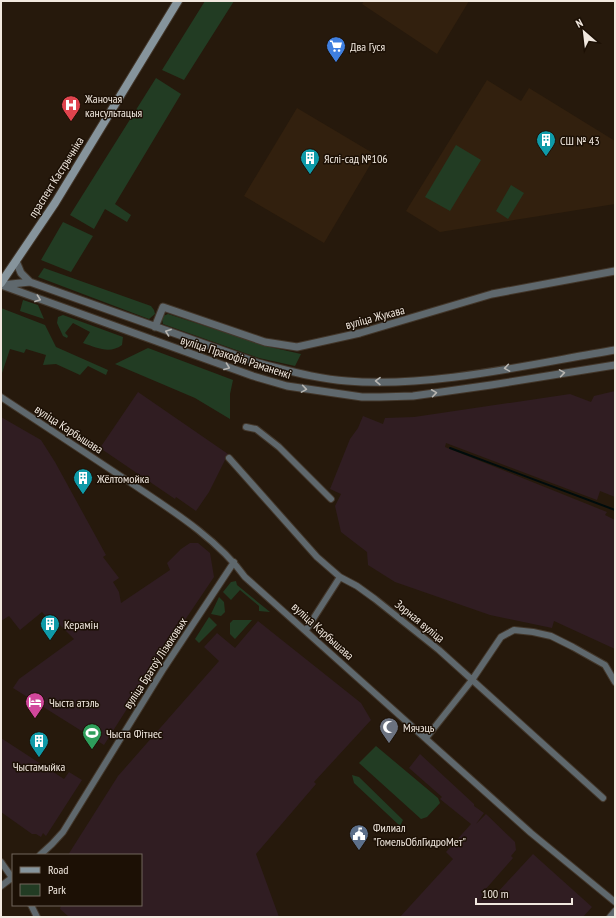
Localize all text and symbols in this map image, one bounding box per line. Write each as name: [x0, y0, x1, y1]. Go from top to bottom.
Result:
north arrow: [564, 12, 604, 52]
text: N: [573, 16, 585, 31]
supermarket icon: Два Гуся: [325, 35, 347, 63]
place label: Два Гуся: [350, 39, 386, 54]
place label: Жаночая кансультацыя: [84, 91, 143, 120]
hospital icon: Жаночая кансультацыя: [60, 94, 82, 122]
building icon: СШ № 43: [535, 129, 557, 157]
place label: СШ № 43: [560, 133, 600, 148]
street label: праспект Кастрычніка: [25, 134, 87, 220]
building icon: Яслі-сад №106: [299, 147, 321, 175]
place label: Яслі-сад №106: [324, 151, 388, 166]
one-way arrow: [34, 294, 41, 303]
street label: вуліца Жукава: [344, 302, 406, 332]
one-way arrow: [165, 328, 172, 337]
street label: вуліца Пракофія Раманенкі: [179, 332, 293, 382]
one-way arrow: [223, 362, 230, 370]
one-way arrow: [504, 363, 511, 371]
one-way arrow: [559, 370, 565, 378]
one-way arrow: [375, 377, 381, 386]
one-way arrow: [301, 384, 308, 393]
one-way arrow: [431, 389, 437, 398]
street label: вуліца Карбышава: [32, 401, 106, 457]
building icon: Жёлтомойка: [72, 467, 94, 495]
place label: Жёлтомойка: [96, 471, 149, 486]
street label: Зорная вуліца: [392, 596, 448, 646]
street label: вуліца Карбышава: [289, 599, 357, 663]
building icon: Керамін: [39, 613, 61, 641]
street label: вуліца Братоў Лізюковых: [120, 614, 190, 712]
place label: Керамін: [64, 617, 98, 632]
hotel icon: Чыста атэль: [24, 691, 46, 719]
place label: Чыста атэль: [49, 695, 100, 710]
mosque icon: Мячэць: [378, 716, 400, 744]
place label: Мячэць: [403, 720, 435, 735]
sports icon: Чыста Фітнес: [81, 722, 103, 750]
place label: Чыста Фітнес: [106, 726, 163, 741]
building icon: Чыстамыйка: [28, 730, 50, 758]
place label: Чыстамыйка: [13, 759, 65, 774]
place label: Филиал "ГомельОблГидроМет": [373, 820, 466, 849]
public building icon: Филиал "ГомельОблГидроМет": [348, 823, 370, 851]
legend: [12, 854, 142, 906]
text: Road: [48, 862, 68, 877]
scale bar: [476, 880, 572, 906]
text: Park: [48, 882, 66, 897]
text: 100 m: [482, 886, 509, 901]

